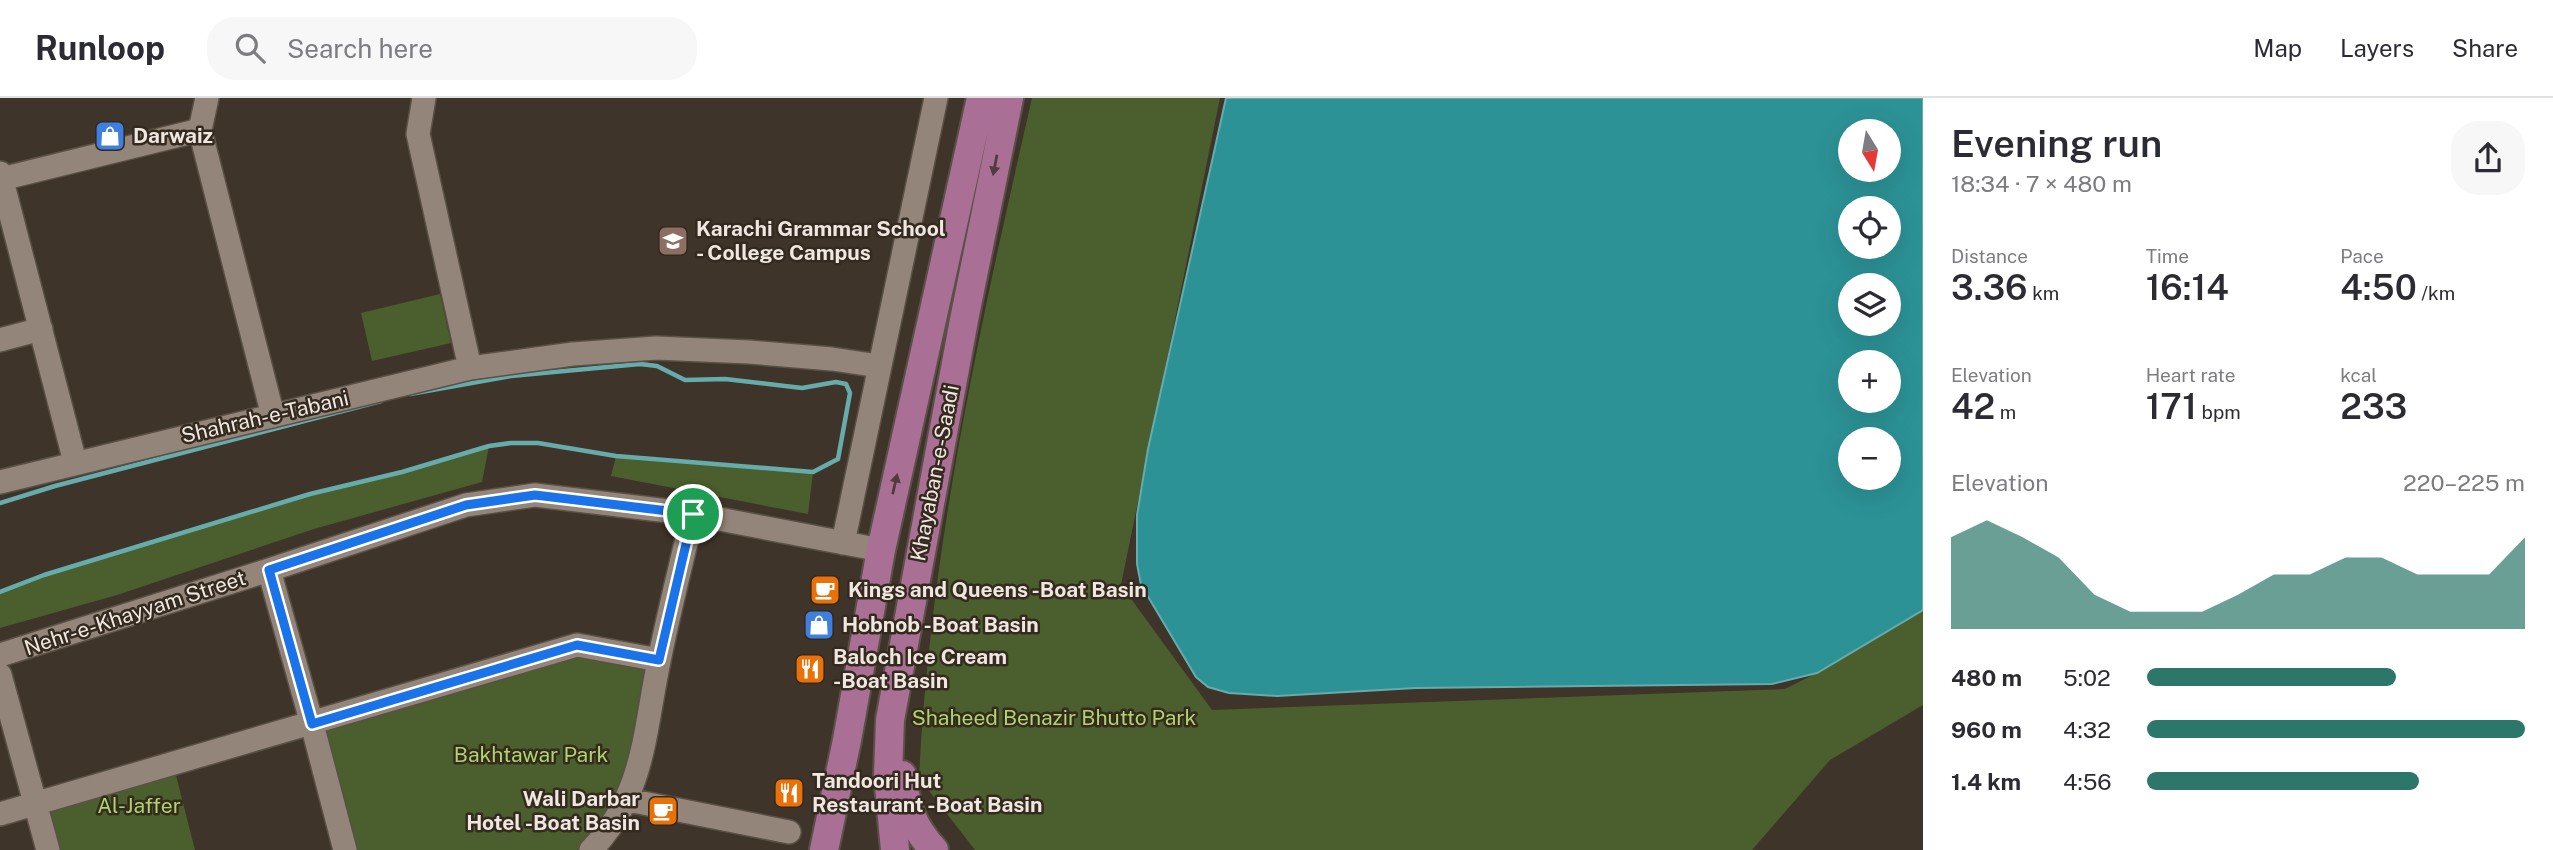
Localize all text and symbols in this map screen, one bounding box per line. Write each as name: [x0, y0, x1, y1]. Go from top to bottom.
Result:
search box: [207, 17, 697, 80]
text: Runloop: [35, 29, 165, 67]
icon: search: [231, 29, 269, 67]
text: Search here: [287, 33, 433, 64]
text: Map: [2253, 34, 2302, 62]
text: Layers: [2340, 34, 2414, 62]
text: Share: [2452, 34, 2518, 62]
shop icon: Darwaiz: [93, 119, 127, 153]
north arrow: [1838, 119, 1900, 182]
map controls: [1838, 119, 1901, 490]
text: Evening run: [1951, 121, 2162, 166]
button: share: [2451, 121, 2525, 195]
place label: Darwaiz: [133, 123, 213, 148]
one-way arrow: [990, 154, 1001, 176]
text: 18:34 · 7 × 480 m: [1951, 170, 2132, 197]
button: locate: [1838, 196, 1901, 259]
place label: Karachi Grammar School - College Campus: [696, 216, 946, 265]
school or university icon: Karachi Grammar School - College Campus: [656, 224, 690, 258]
text: Distance: [1951, 245, 2028, 267]
text: Time: [2146, 245, 2189, 267]
text: Pace: [2340, 245, 2384, 267]
text: 3.36: [1951, 267, 2028, 308]
text: 16:14: [2146, 267, 2229, 308]
text: 4:50: [2340, 267, 2417, 308]
button: layers: [1838, 273, 1901, 336]
text: km: [2028, 282, 2059, 304]
text: /km: [2417, 282, 2455, 304]
button: +: [1838, 350, 1901, 413]
text: Elevation: [1951, 364, 2032, 386]
text: Heart rate: [2146, 364, 2235, 386]
text: kcal: [2340, 364, 2377, 386]
street label: Khayaban-e-Saadi: [905, 383, 964, 563]
street label: Shahrah-e-Tabani: [179, 385, 351, 448]
text: 42: [1951, 386, 1995, 427]
text: 171: [2146, 386, 2197, 427]
text: 233: [2340, 386, 2407, 427]
text: m: [1995, 401, 2016, 423]
text: bpm: [2197, 401, 2241, 423]
button: −: [1838, 427, 1901, 490]
text: Elevation: [1951, 469, 2049, 496]
text: 220–225 m: [2403, 469, 2525, 496]
one-way arrow: [890, 473, 901, 495]
pin: [663, 484, 723, 544]
icon: arrive: [674, 495, 712, 533]
street label: Nehr-e-Khayyam Street: [21, 565, 249, 660]
cafe icon: Kings and Queens -Boat Basin: [808, 573, 842, 607]
place label: Kings and Queens -Boat Basin: [848, 577, 1147, 602]
shop icon: Hobnob -Boat Basin: [802, 608, 836, 642]
place label: Hobnob -Boat Basin: [842, 612, 1039, 637]
place label: Baloch Ice Cream -Boat Basin: [833, 644, 1007, 693]
restaurant icon: Baloch Ice Cream -Boat Basin: [793, 652, 827, 686]
text: 480 m: [1951, 664, 2022, 691]
text: 5:02: [2063, 664, 2111, 691]
park label: Shaheed Benazir Bhutto Park: [912, 705, 1197, 730]
text: 960 m: [1951, 716, 2022, 743]
text: 4:32: [2063, 716, 2111, 743]
park label: Bakhtawar Park: [454, 742, 608, 767]
place label: Tandoori Hut Restaurant -Boat Basin: [812, 768, 1042, 817]
text: 1.4 km: [1951, 768, 2021, 795]
text: 4:56: [2063, 768, 2112, 795]
restaurant icon: Tandoori Hut Restaurant -Boat Basin: [772, 776, 806, 810]
place label: Wali Darbar Hotel -Boat Basin: [466, 786, 640, 835]
park label: Al-Jaffer: [97, 793, 181, 818]
cafe icon: Wali Darbar Hotel -Boat Basin: [646, 794, 680, 828]

